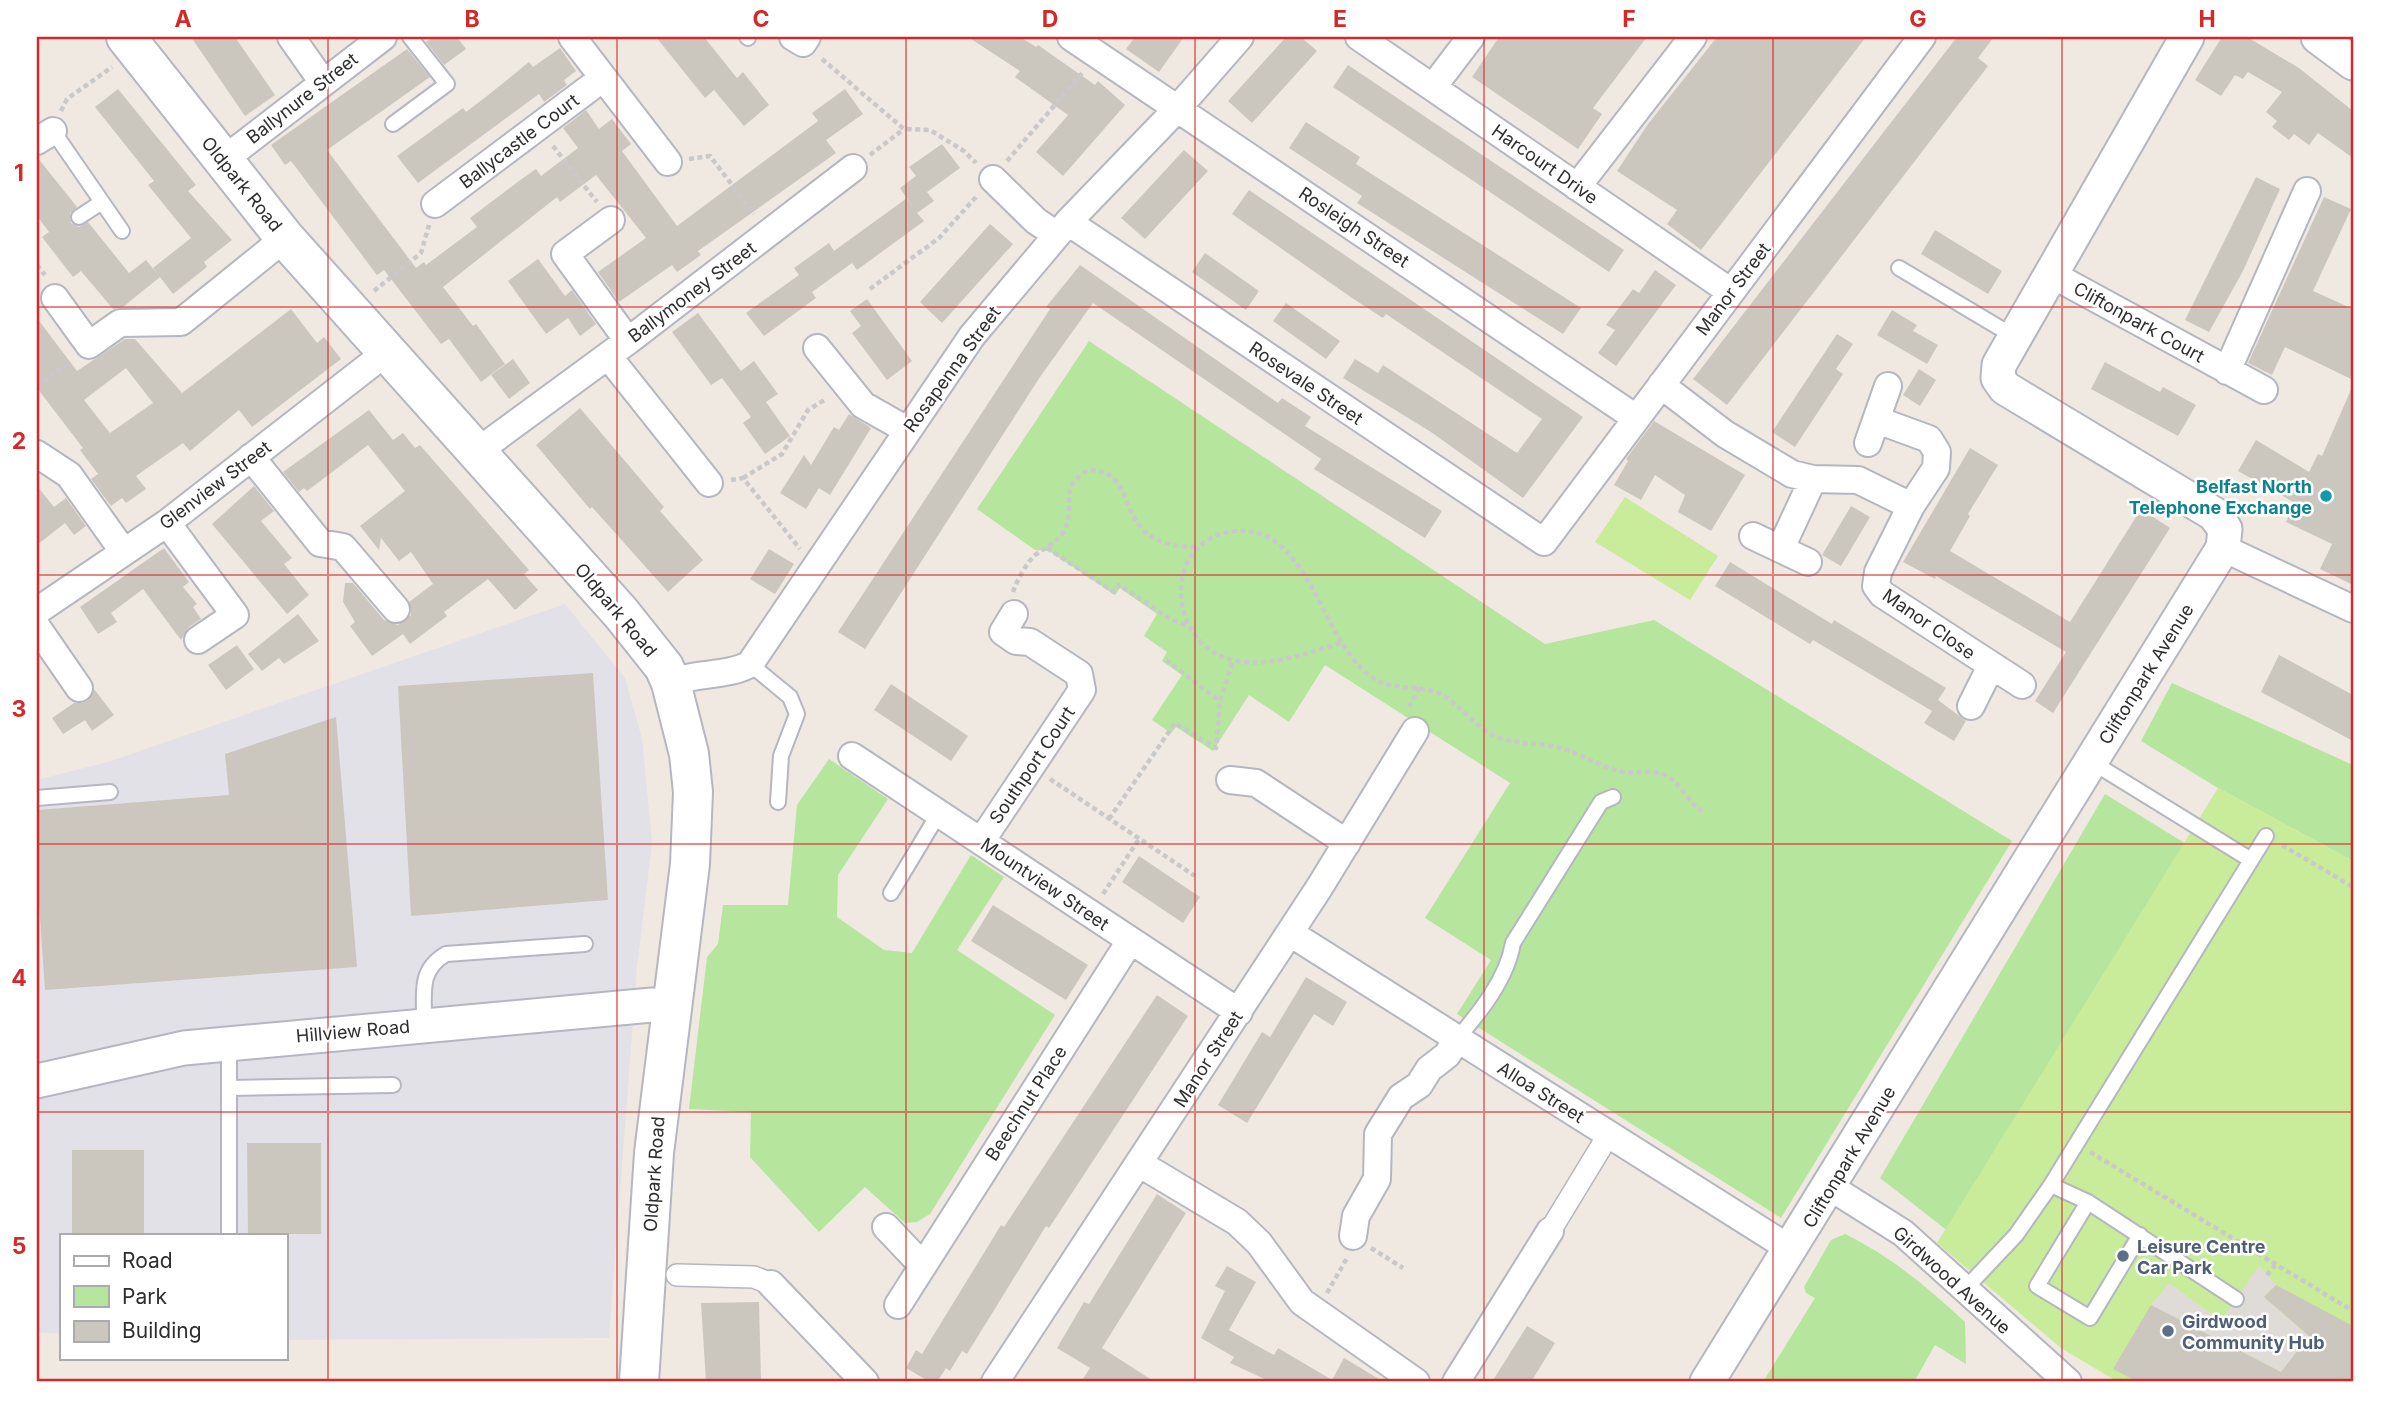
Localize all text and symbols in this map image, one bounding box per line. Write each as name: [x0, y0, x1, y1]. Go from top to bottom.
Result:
text: A: [174, 5, 192, 33]
text: B: [464, 5, 480, 33]
text: C: [752, 5, 770, 33]
text: D: [1042, 5, 1058, 33]
text: E: [1333, 5, 1347, 33]
text: F: [1622, 5, 1636, 33]
text: G: [1909, 5, 1927, 33]
text: H: [2198, 5, 2216, 33]
street label: Ballynure Street: [242, 48, 362, 148]
street label: Ballycastle Court: [455, 89, 583, 193]
street label: Harcourt Drive: [1488, 120, 1602, 208]
street label: Oldpark Road: [197, 132, 287, 236]
text: 1: [14, 159, 24, 187]
street label: Rosleigh Street: [1295, 182, 1413, 272]
street label: Ballymoney Street: [624, 237, 760, 347]
street label: Manor Street: [1691, 239, 1775, 339]
street label: Cliftonpark Court: [2070, 277, 2208, 367]
street label: Rosapenna Street: [899, 302, 1005, 436]
street label: Rosevale Street: [1245, 337, 1367, 429]
text: 2: [12, 427, 26, 455]
street label: Glenview Street: [155, 436, 275, 534]
place label: Belfast North Telephone Exchange: [2129, 476, 2312, 518]
marker: Belfast North Telephone Exchange: [2318, 488, 2334, 504]
street label: Oldpark Road: [571, 559, 661, 661]
street label: Manor Close: [1879, 584, 1979, 664]
street label: Cliftonpark Avenue: [2094, 600, 2198, 748]
text: 3: [12, 695, 26, 723]
street label: Southport Court: [985, 702, 1079, 828]
street label: Mountview Street: [977, 833, 1113, 935]
text: 4: [11, 964, 27, 992]
street label: Manor Street: [1169, 1007, 1247, 1111]
street label: Hillview Road: [295, 1016, 411, 1046]
street label: Beechnut Place: [981, 1042, 1071, 1164]
street label: Alloa Street: [1494, 1057, 1588, 1127]
street label: Cliftonpark Avenue: [1798, 1082, 1900, 1232]
street label: Oldpark Road: [639, 1115, 669, 1233]
street label: Girdwood Avenue: [1889, 1222, 2015, 1338]
text: 5: [12, 1232, 26, 1260]
legend: [60, 1234, 287, 1360]
place label: Leisure Centre Car Park: [2137, 1236, 2266, 1278]
text: Road: [122, 1248, 173, 1273]
marker: Leisure Centre Car Park: [2115, 1248, 2131, 1264]
text: Park: [122, 1284, 167, 1309]
place label: Girdwood Community Hub: [2182, 1311, 2325, 1353]
text: Building: [122, 1318, 202, 1343]
marker: Girdwood Community Hub: [2160, 1323, 2176, 1339]

